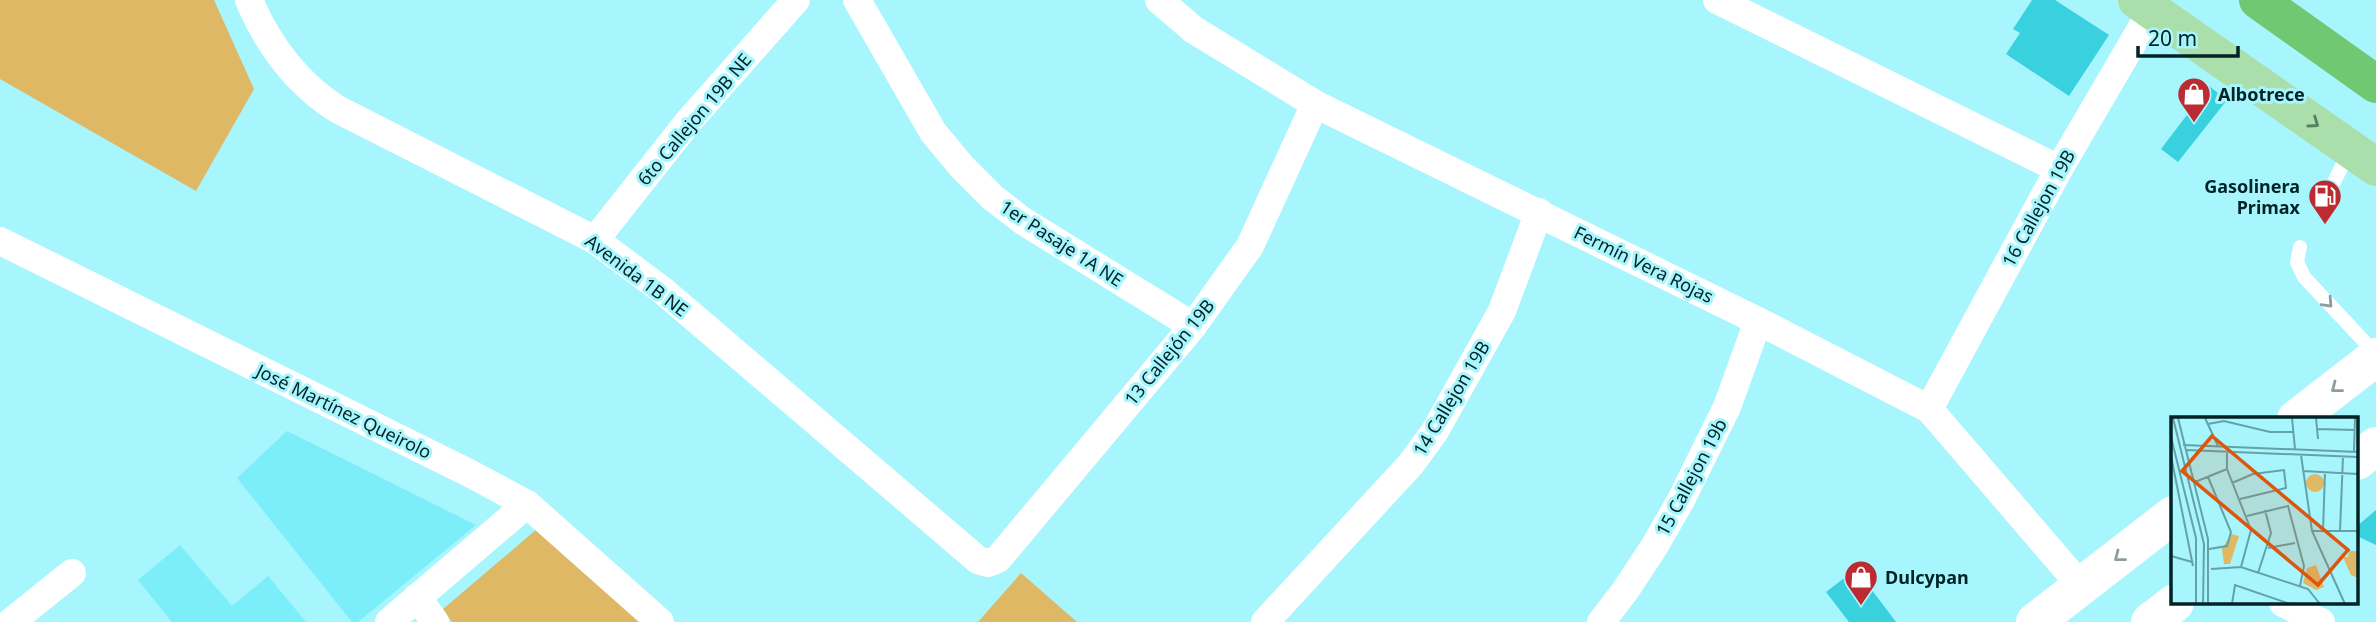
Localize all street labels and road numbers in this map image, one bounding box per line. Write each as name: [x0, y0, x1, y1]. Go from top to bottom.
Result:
street label: 6to Callejon 19B NE: [632, 48, 756, 190]
street label: 16 Callejon 19B: [1996, 145, 2080, 271]
street label: 1er Pasaje 1A NE: [996, 194, 1128, 292]
street label: Fermín Vera Rojas: [1570, 220, 1718, 308]
street label: Avenida 1B NE: [581, 228, 693, 322]
street label: 13 Callejón 19B: [1119, 294, 1219, 410]
street label: 14 Callejon 19B: [1407, 336, 1495, 460]
street label: José Martínez Queirolo: [251, 357, 436, 464]
street label: 15 Callejon 19b: [1650, 414, 1732, 540]

